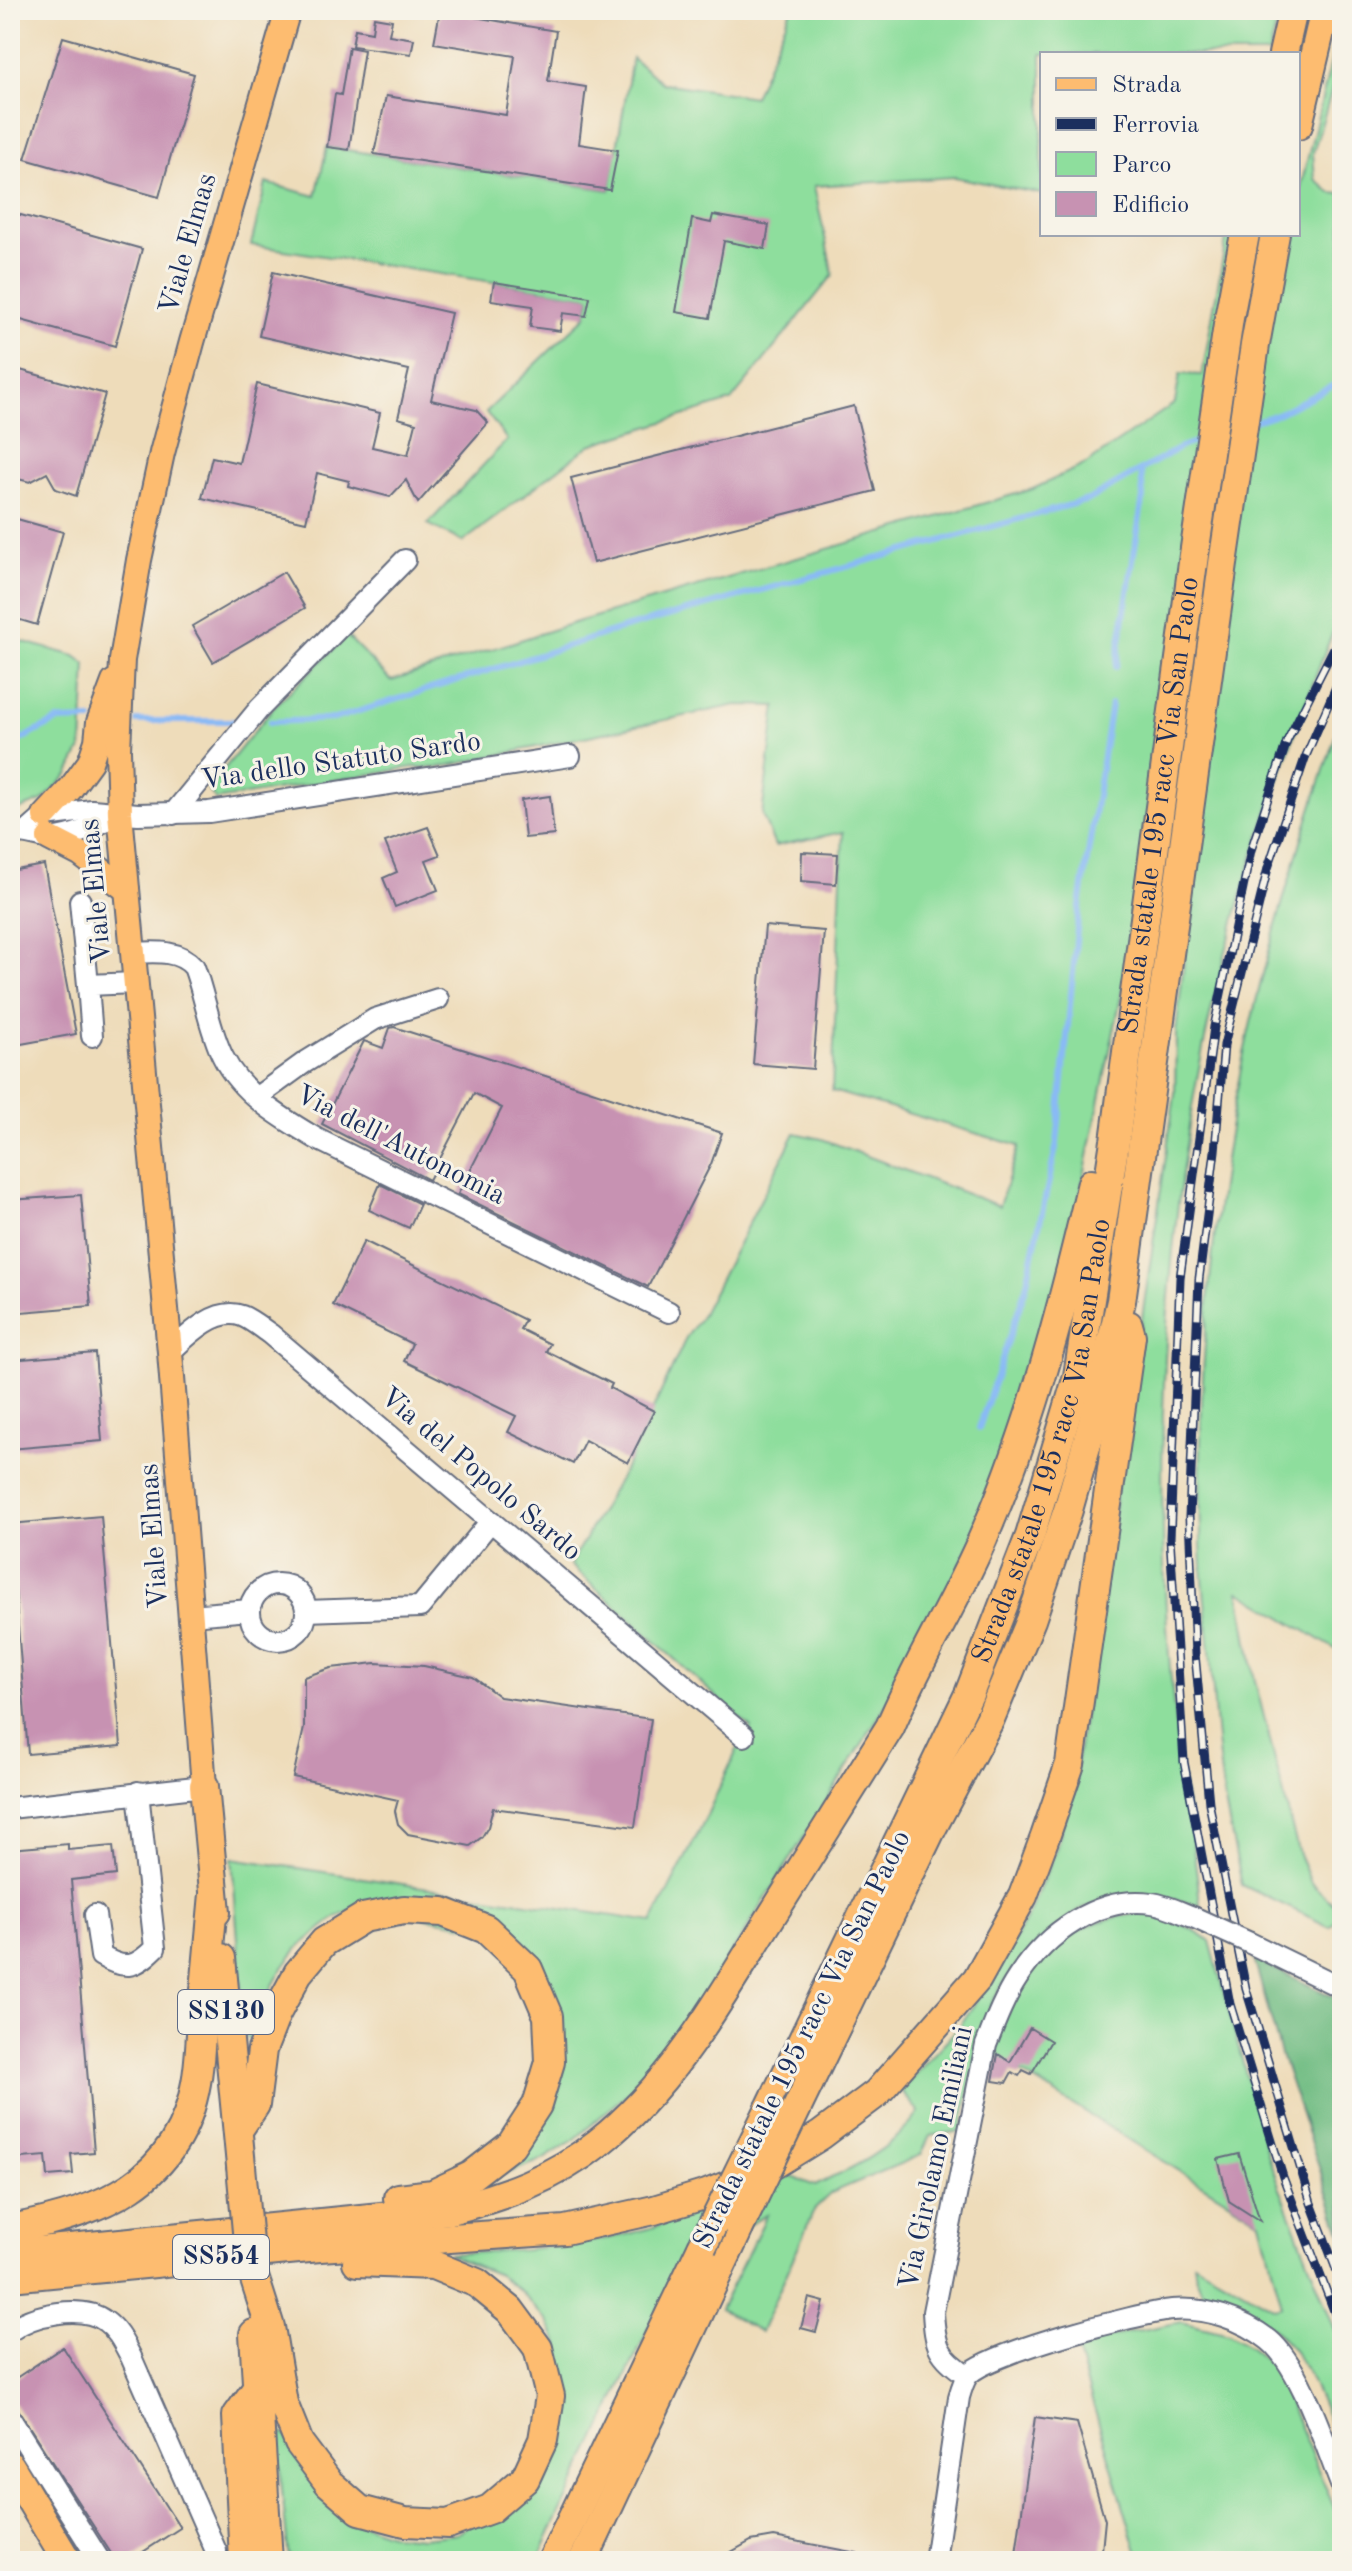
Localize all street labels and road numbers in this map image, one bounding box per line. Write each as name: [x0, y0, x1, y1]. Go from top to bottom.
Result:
street label: Viale Elmas: [156, 170, 222, 318]
street label: Strada statale 195 racc Via San Paolo: [1115, 575, 1205, 1036]
street label: Via dello Statuto Sardo: [199, 728, 483, 796]
street label: Viale Elmas: [77, 817, 117, 965]
street label: Via dell'Autonomia: [290, 1081, 510, 1211]
street label: Strada statale 195 racc Via San Paolo: [968, 1217, 1117, 1667]
street label: Via del Popolo Sardo: [374, 1383, 586, 1567]
street label: Viale Elmas: [136, 1463, 174, 1609]
street label: Strada statale 195 racc Via San Paolo: [689, 1827, 917, 2253]
road number: SS130: [178, 1990, 274, 2034]
street label: Via Girolamo Emiliani: [895, 2024, 979, 2292]
road number: SS554: [173, 2235, 269, 2279]

